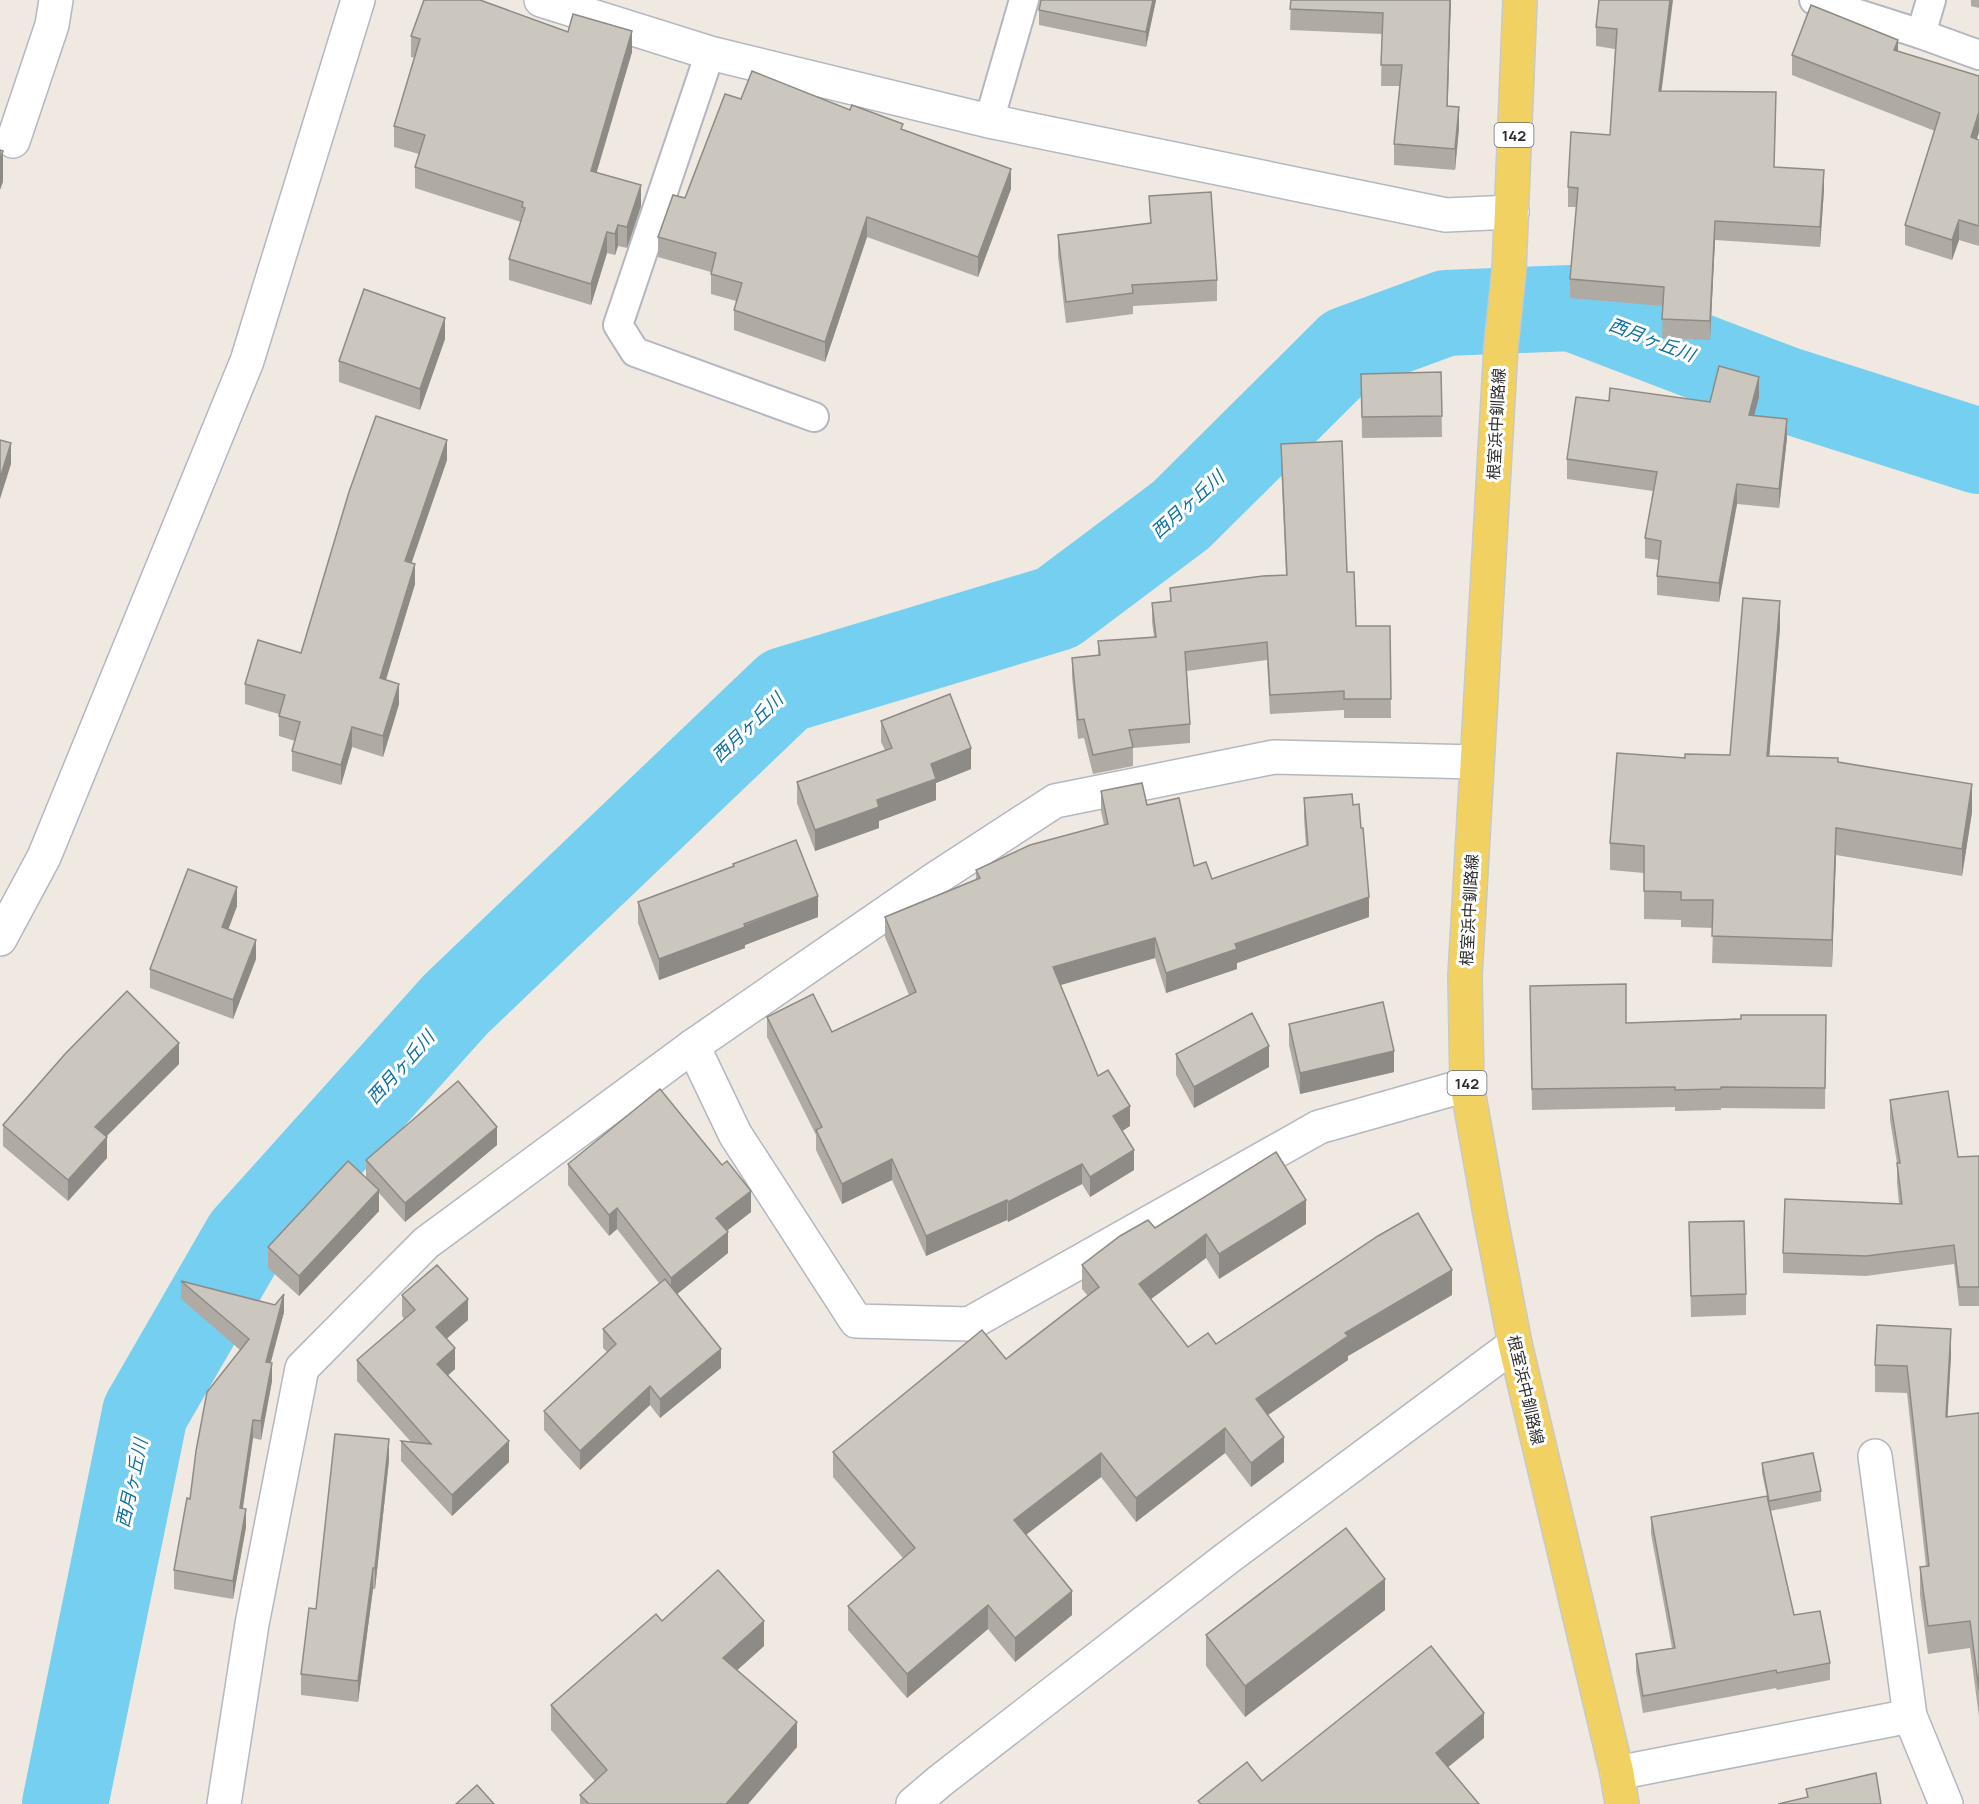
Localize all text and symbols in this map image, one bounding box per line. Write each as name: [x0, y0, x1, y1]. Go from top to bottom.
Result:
road number: 142: [1494, 123, 1534, 147]
water label: 西月ヶ丘川: [1606, 312, 1700, 367]
street label: 根室浜中釧路線: [1482, 367, 1510, 481]
water label: 西月ヶ丘川: [1146, 464, 1230, 543]
water label: 西月ヶ丘川: [706, 686, 789, 767]
street label: 根室浜中釧路線: [1455, 853, 1483, 967]
water label: 西月ヶ丘川: [361, 1024, 440, 1108]
road number: 142: [1448, 1071, 1486, 1095]
street label: 根室浜中釧路線: [1503, 1333, 1549, 1447]
water label: 西月ヶ丘川: [110, 1435, 153, 1530]

